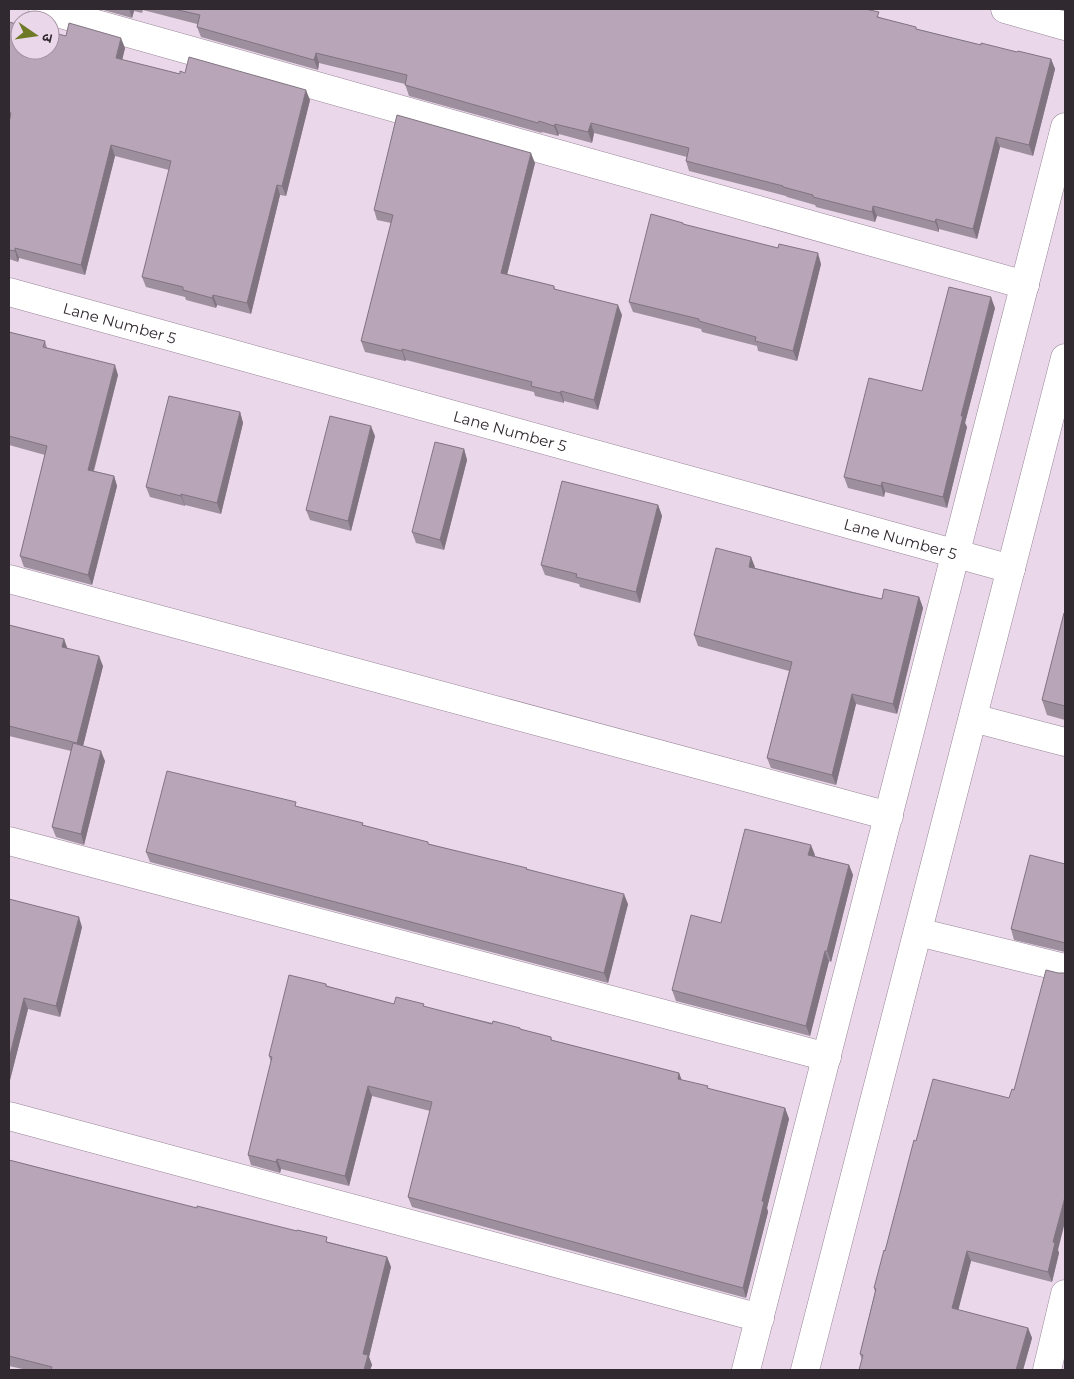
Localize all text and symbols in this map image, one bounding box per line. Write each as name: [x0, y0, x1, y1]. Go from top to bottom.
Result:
north arrow: [10, 10, 60, 60]
text: उ: [38, 32, 57, 45]
street label: Lane Number 5: [61, 298, 179, 347]
street label: Lane Number 5: [451, 406, 569, 455]
street label: Lane Number 5: [842, 514, 959, 563]

